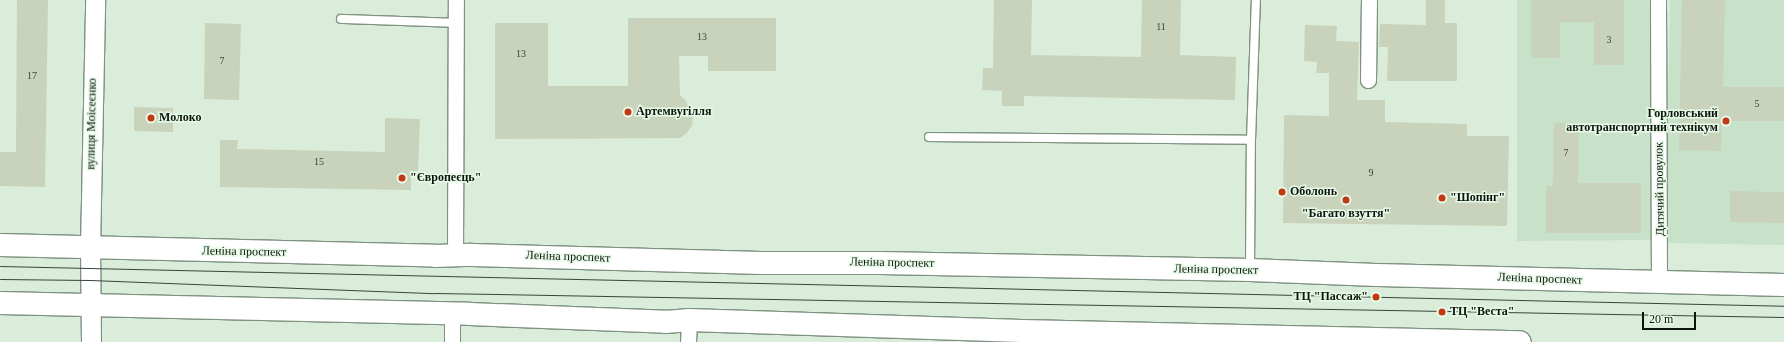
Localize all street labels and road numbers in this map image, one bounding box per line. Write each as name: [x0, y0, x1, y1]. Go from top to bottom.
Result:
street label: вулиця Моісеєнко: [84, 78, 100, 170]
street label: Дитячий провулок: [1652, 142, 1668, 236]
street label: Леніна проспект: [202, 244, 286, 260]
street label: Леніна проспект: [525, 248, 611, 266]
street label: Леніна проспект: [850, 255, 934, 271]
street label: Леніна проспект: [1174, 262, 1258, 278]
street label: Леніна проспект: [1497, 270, 1583, 288]

